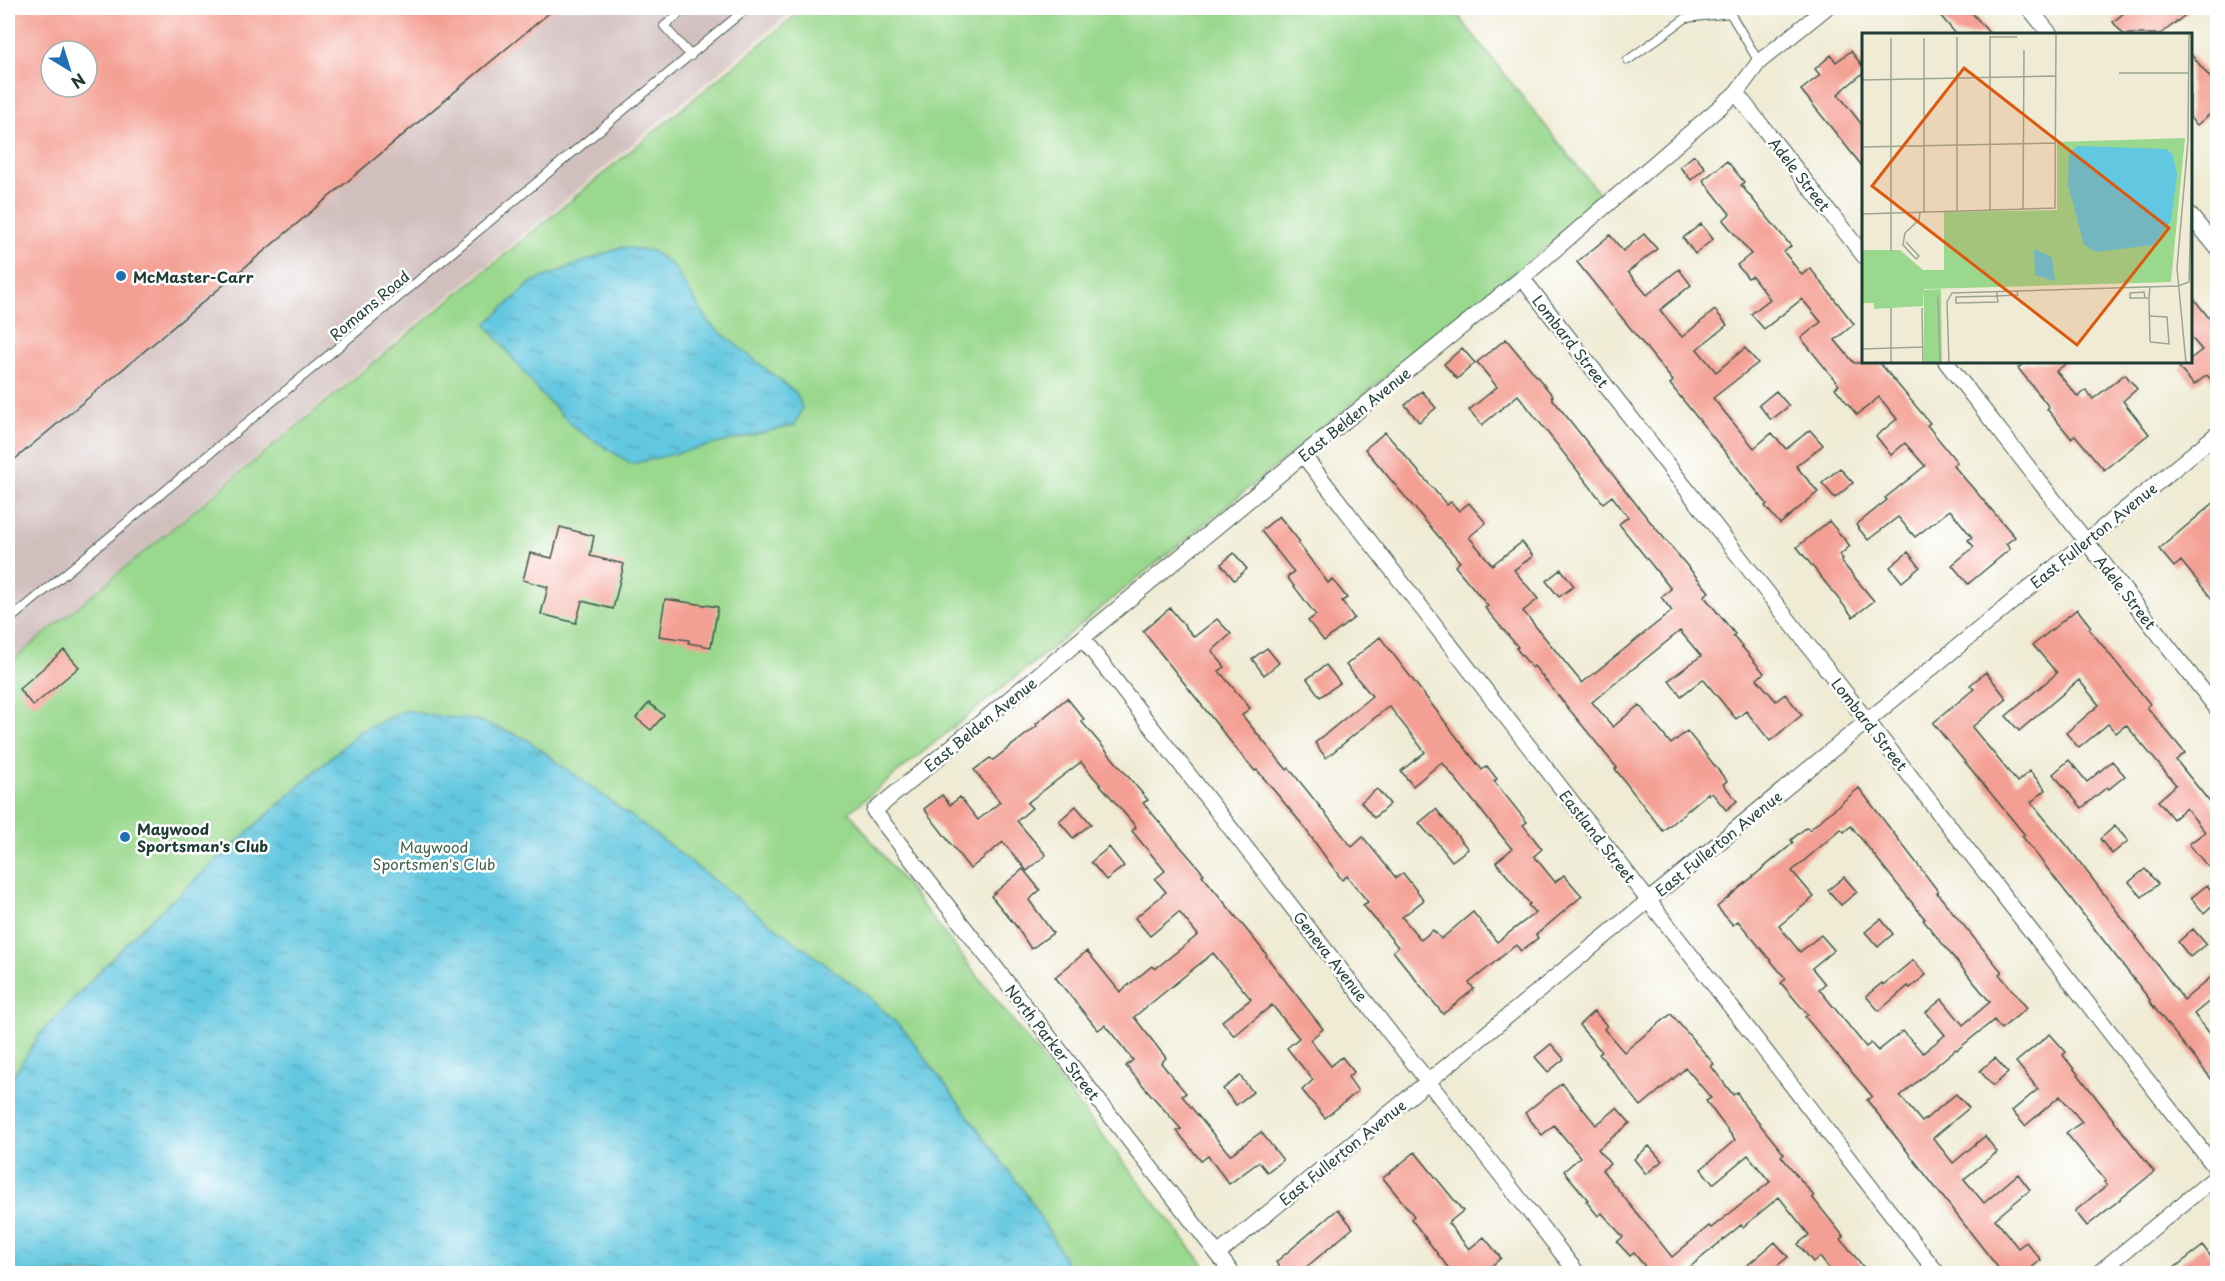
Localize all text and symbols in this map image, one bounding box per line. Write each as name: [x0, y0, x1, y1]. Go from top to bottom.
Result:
inset map: [1862, 33, 2192, 363]
north arrow: [39, 39, 99, 99]
text: N: [66, 68, 91, 95]
street label: Adele Street: [1764, 132, 1836, 216]
place label: McMaster-Carr: [133, 265, 254, 288]
street label: Romans Road: [324, 265, 414, 345]
marker: McMaster-Carr: [114, 269, 128, 283]
street label: Lombard Street: [1527, 290, 1615, 392]
street label: East Belden Avenue: [1293, 361, 1415, 467]
street label: East Fullerton Avenue: [2025, 477, 2161, 593]
street label: Adele Street: [2090, 550, 2162, 634]
street label: East Belden Avenue: [919, 671, 1041, 777]
street label: Lombard Street: [1826, 673, 1914, 775]
street label: Eastland Street: [1554, 785, 1642, 887]
street label: East Fullerton Avenue: [1650, 785, 1786, 901]
place label: Maywood Sportsman's Club: [137, 817, 268, 857]
marker: Maywood Sportsman's Club: [118, 830, 132, 844]
park label: Maywood Sportsmen's Club: [373, 835, 495, 875]
street label: Geneva Avenue: [1288, 906, 1374, 1006]
street label: North Parker Street: [1000, 979, 1106, 1105]
street label: East Fullerton Avenue: [1274, 1094, 1410, 1210]

